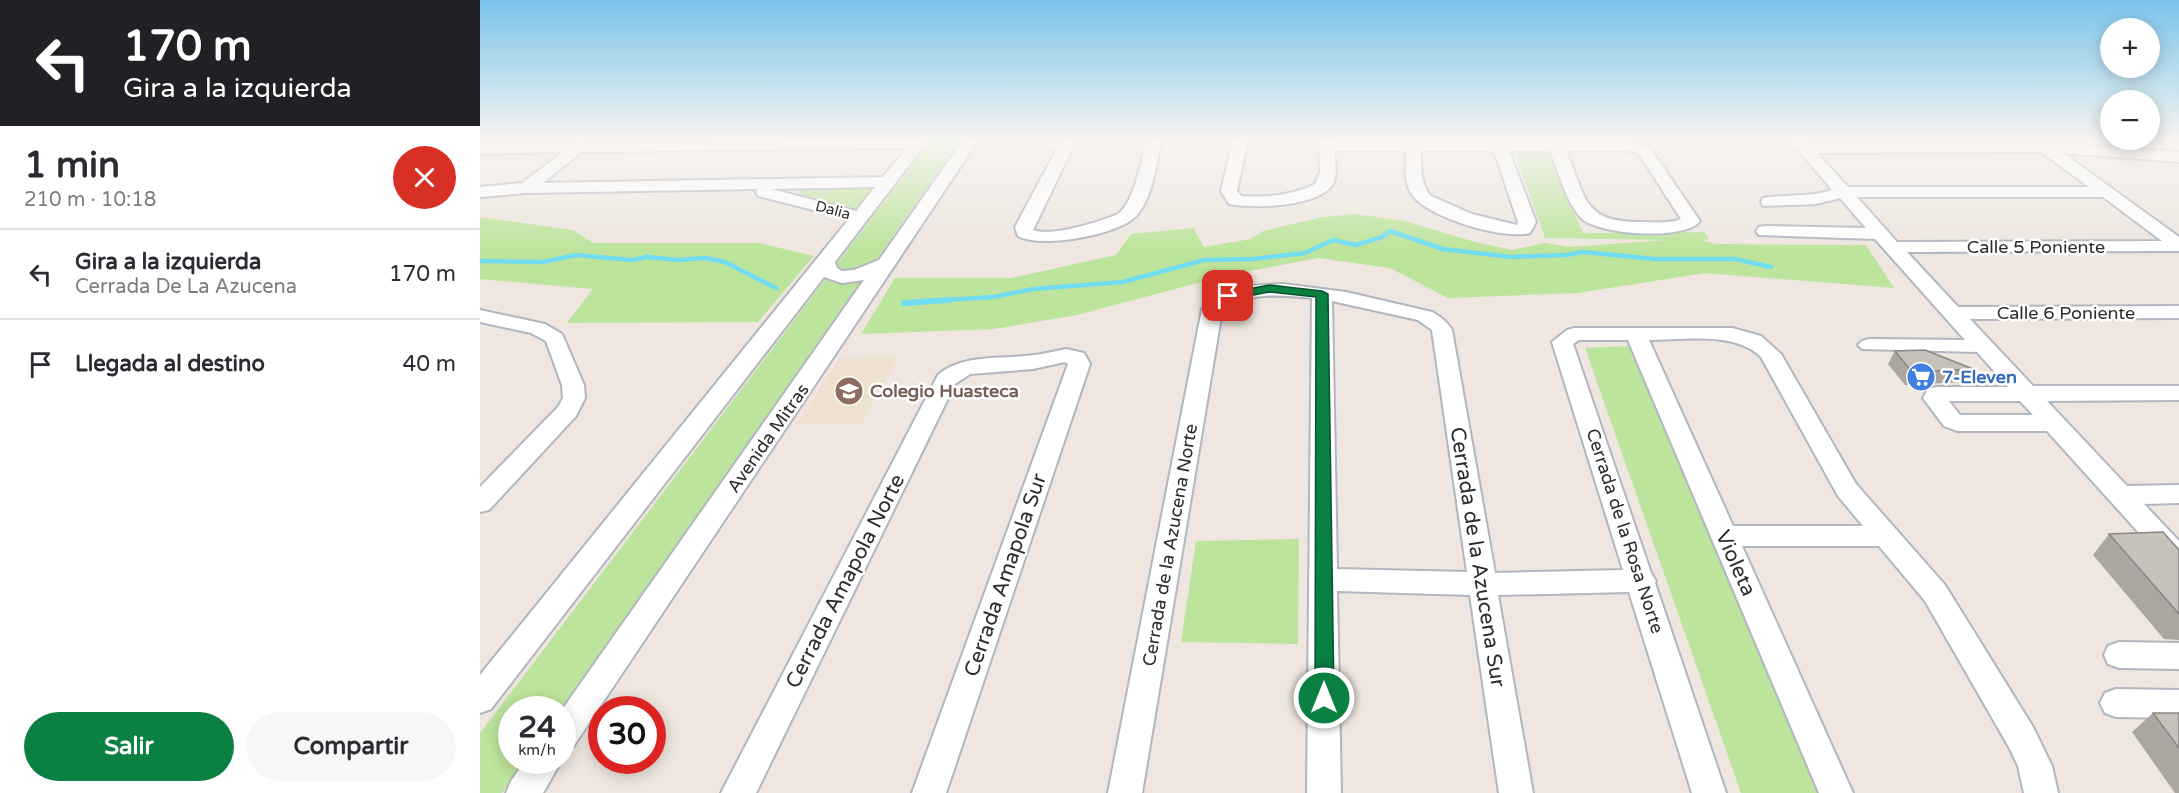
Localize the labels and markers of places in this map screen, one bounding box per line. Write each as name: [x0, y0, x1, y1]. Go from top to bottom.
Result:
pin: [1202, 270, 1253, 321]
supermarket icon: 7-Eleven: [1905, 361, 1937, 393]
place label: 7-Eleven: [1942, 366, 2017, 388]
school or university icon: Colegio Huasteca: [833, 375, 865, 407]
place label: Colegio Huasteca: [870, 380, 1019, 402]

